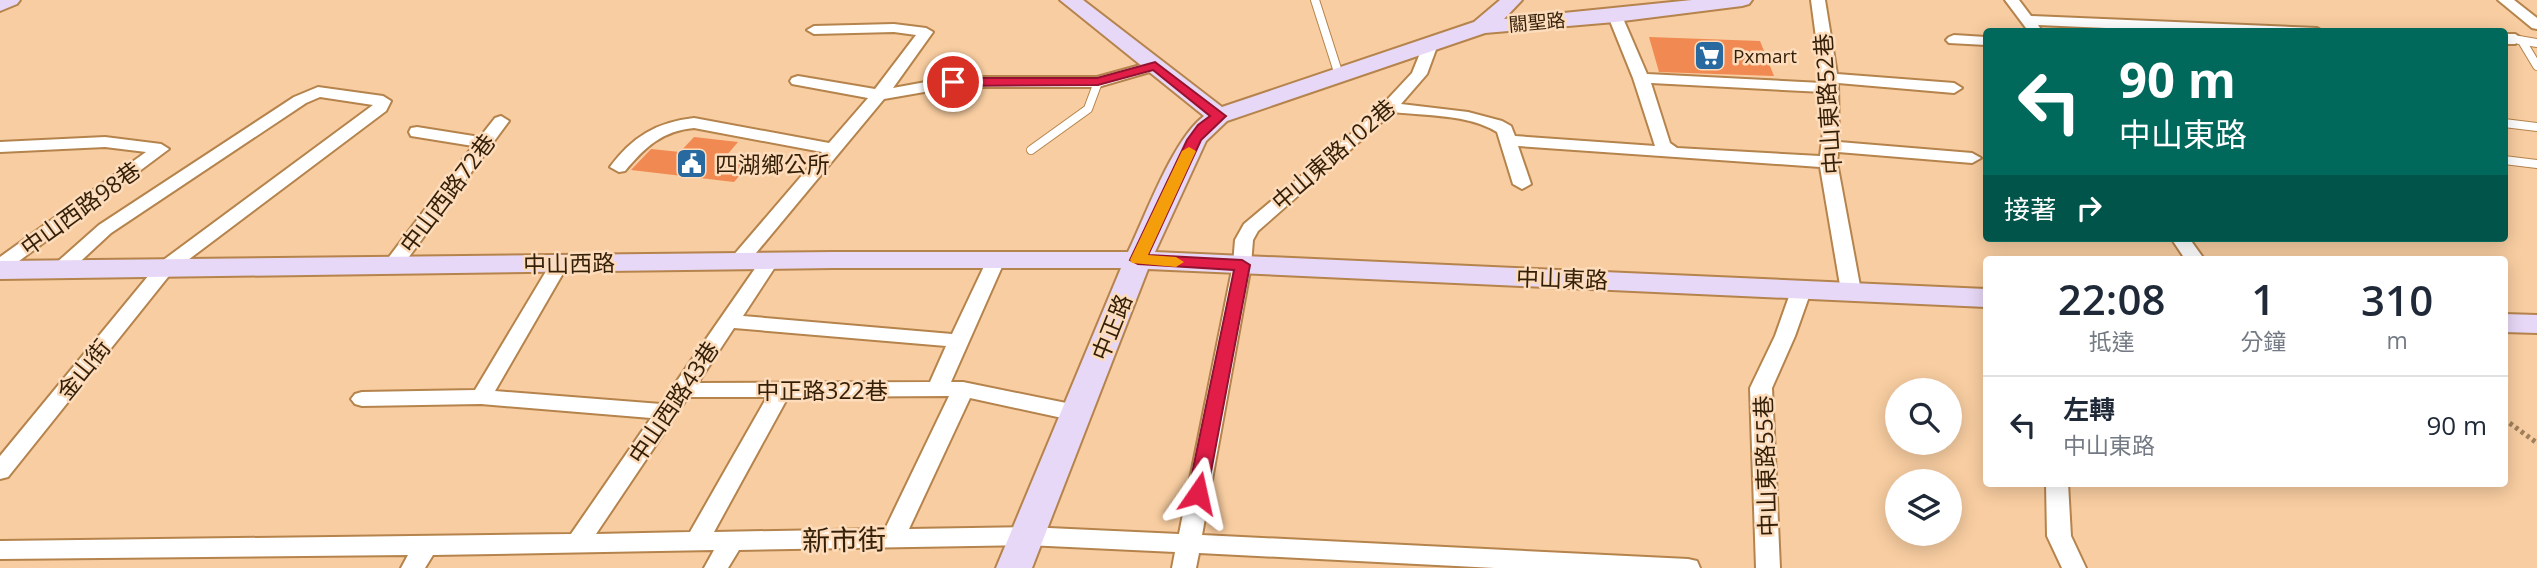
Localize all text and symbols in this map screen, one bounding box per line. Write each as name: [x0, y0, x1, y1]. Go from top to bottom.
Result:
street label: 關聖路: [1507, 7, 1567, 37]
street label: 中山東路52巷: [1806, 32, 1848, 176]
supermarket icon: Pxmart: [1693, 39, 1727, 73]
place label: Pxmart: [1733, 43, 1797, 69]
text: 90 m: [2119, 46, 2236, 112]
pin: [923, 52, 983, 112]
icon: left: [2004, 56, 2095, 147]
icon: arrive: [934, 63, 972, 101]
street label: 中山東路102巷: [1264, 91, 1402, 217]
text: 中山東路: [2119, 112, 2247, 155]
street label: 中山西路72巷: [392, 127, 502, 259]
public building icon: 四湖鄉公所: [675, 147, 709, 181]
place label: 四湖鄉公所: [715, 148, 830, 180]
street label: 中山西路98巷: [13, 154, 147, 262]
icon: right: [2070, 189, 2108, 227]
text: 接著: [2004, 191, 2056, 227]
street label: 中山西路: [523, 246, 615, 280]
street label: 中山東路: [1515, 260, 1609, 296]
text: 22:08: [2058, 270, 2165, 327]
text: 1: [2251, 270, 2275, 327]
text: 310: [2361, 271, 2433, 328]
street label: 中正路: [1083, 289, 1139, 365]
text: m: [2386, 324, 2408, 356]
text: 抵達: [2089, 325, 2135, 357]
text: 分鐘: [2240, 325, 2286, 357]
street label: 金山街: [49, 332, 117, 406]
street label: 中山西路43巷: [620, 334, 726, 470]
street label: 中正路322巷: [756, 374, 888, 406]
map controls: [1885, 378, 1962, 546]
button: search: [1885, 378, 1962, 455]
text: 左轉: [2063, 391, 2115, 427]
street label: 中山東路55巷: [1747, 395, 1783, 537]
icon: left: [2004, 406, 2042, 444]
text: 90 m: [2426, 407, 2487, 443]
text: 中山東路: [2063, 429, 2155, 461]
position arrow: [1161, 456, 1235, 530]
button: layers: [1885, 469, 1962, 546]
street label: 新市街: [802, 519, 886, 559]

